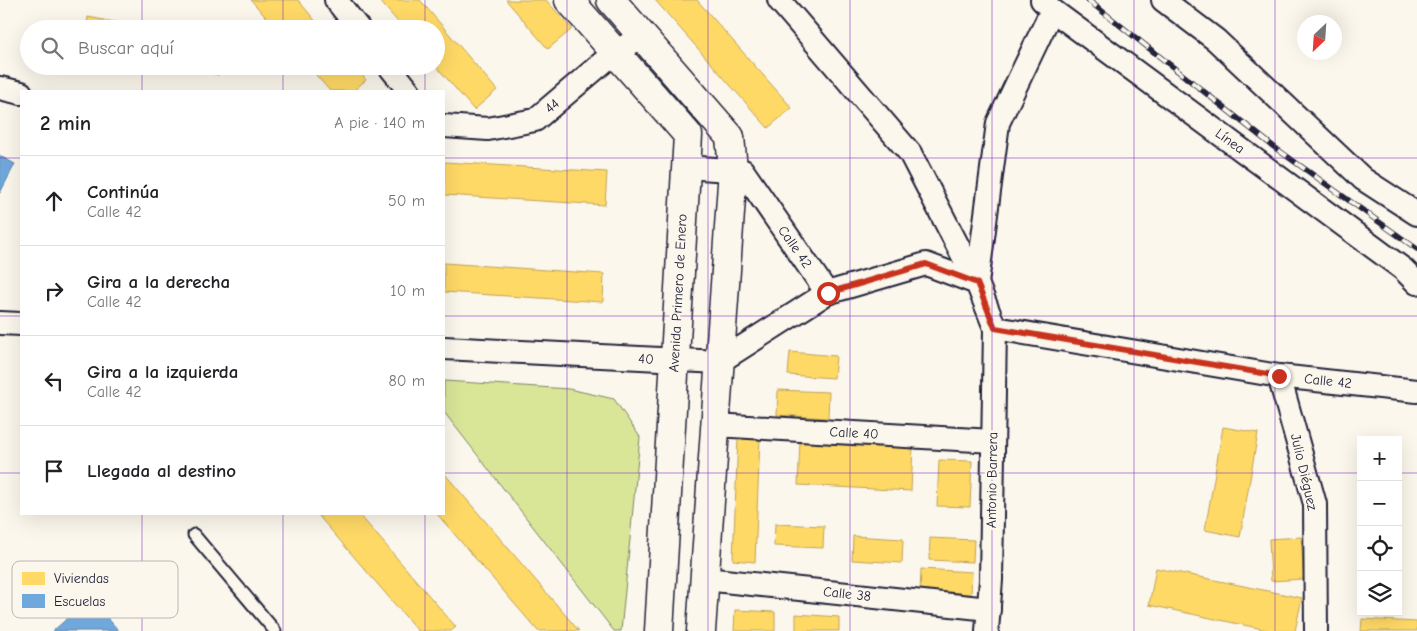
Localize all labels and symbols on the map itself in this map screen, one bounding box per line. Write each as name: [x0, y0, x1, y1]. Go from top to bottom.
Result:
north arrow: [1297, 15, 1342, 60]
street label: 44: [541, 95, 563, 117]
street label: Línea: [1212, 125, 1248, 157]
street label: Avenida Primero de Enero: [665, 213, 691, 373]
street label: Calle 42: [774, 223, 816, 271]
route start: [817, 282, 840, 305]
street label: 40: [638, 350, 654, 368]
route end: [1268, 365, 1291, 388]
street label: Calle 42: [1303, 370, 1353, 392]
street label: Calle 40: [829, 423, 879, 443]
street label: Antonio Barrera: [983, 432, 1001, 528]
street label: Julio Diéguez: [1287, 432, 1321, 512]
legend: [12, 561, 178, 618]
text: Viviendas: [54, 570, 109, 587]
street label: Calle 38: [822, 583, 872, 605]
text: Escuelas: [54, 593, 105, 610]

